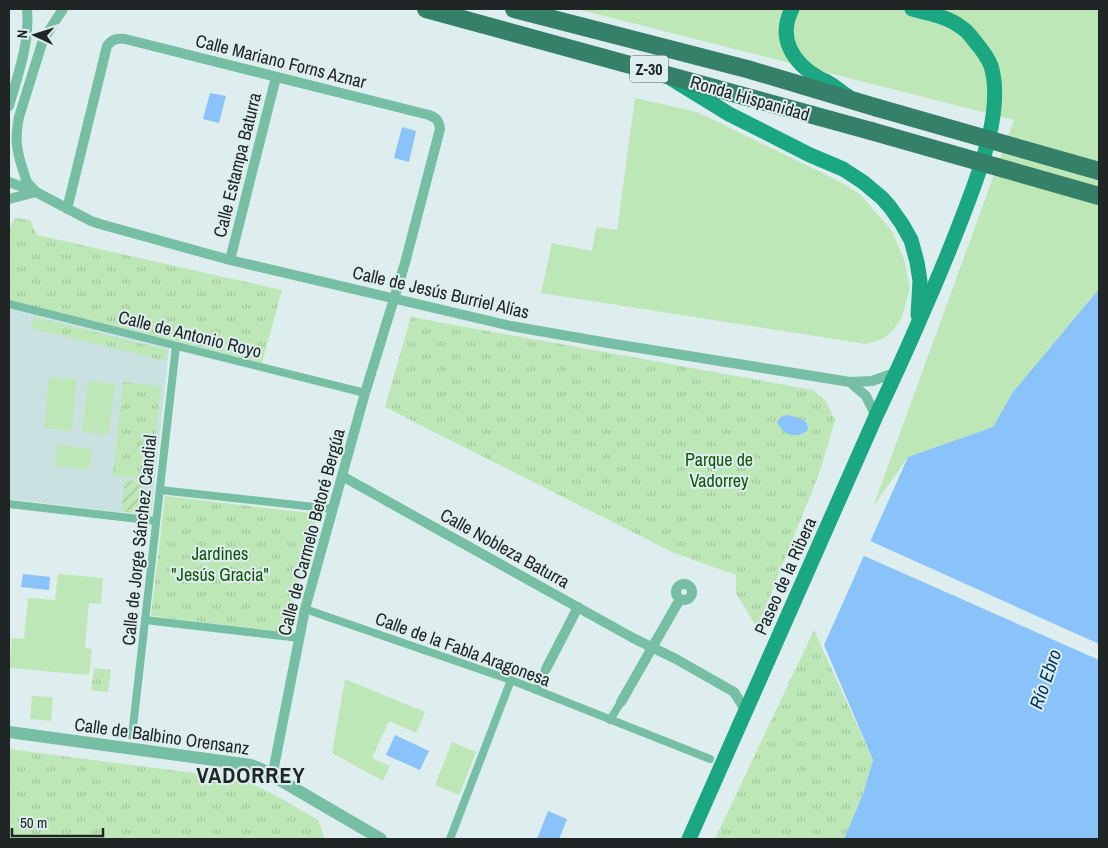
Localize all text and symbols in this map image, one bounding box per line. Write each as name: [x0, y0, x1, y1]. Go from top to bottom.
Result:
north arrow: [10, 10, 60, 60]
street label: Calle Mariano Forns Aznar: [193, 28, 369, 94]
text: N: [13, 29, 31, 39]
road number: Z-30: [630, 56, 668, 82]
street label: Ronda Hispanidad: [687, 69, 813, 127]
street label: Calle Estampa Baturra: [207, 90, 267, 240]
street label: Calle de Jesús Burriel Alías: [350, 260, 532, 324]
street label: Calle de Antonio Royo: [116, 304, 264, 364]
street label: Calle de Carmelo Betoré Bergúa: [271, 426, 351, 638]
street label: Calle de Jorge Sánchez Candial: [116, 433, 162, 647]
park label: Parque de Vadorrey: [685, 447, 753, 493]
street label: Calle Nobleza Baturra: [436, 502, 574, 594]
street label: Paseo de la Ribera: [748, 513, 822, 639]
park label: Jardines "Jesús Gracia": [171, 541, 269, 587]
street label: Calle de la Fabla Aragonesa: [372, 606, 554, 692]
water label: Río Ebro: [1023, 645, 1067, 712]
street label: Calle de Balbino Orensanz: [73, 711, 251, 761]
district label: VADORREY: [197, 760, 305, 790]
scale bar: [12, 806, 104, 838]
text: 50 m: [20, 812, 47, 833]

